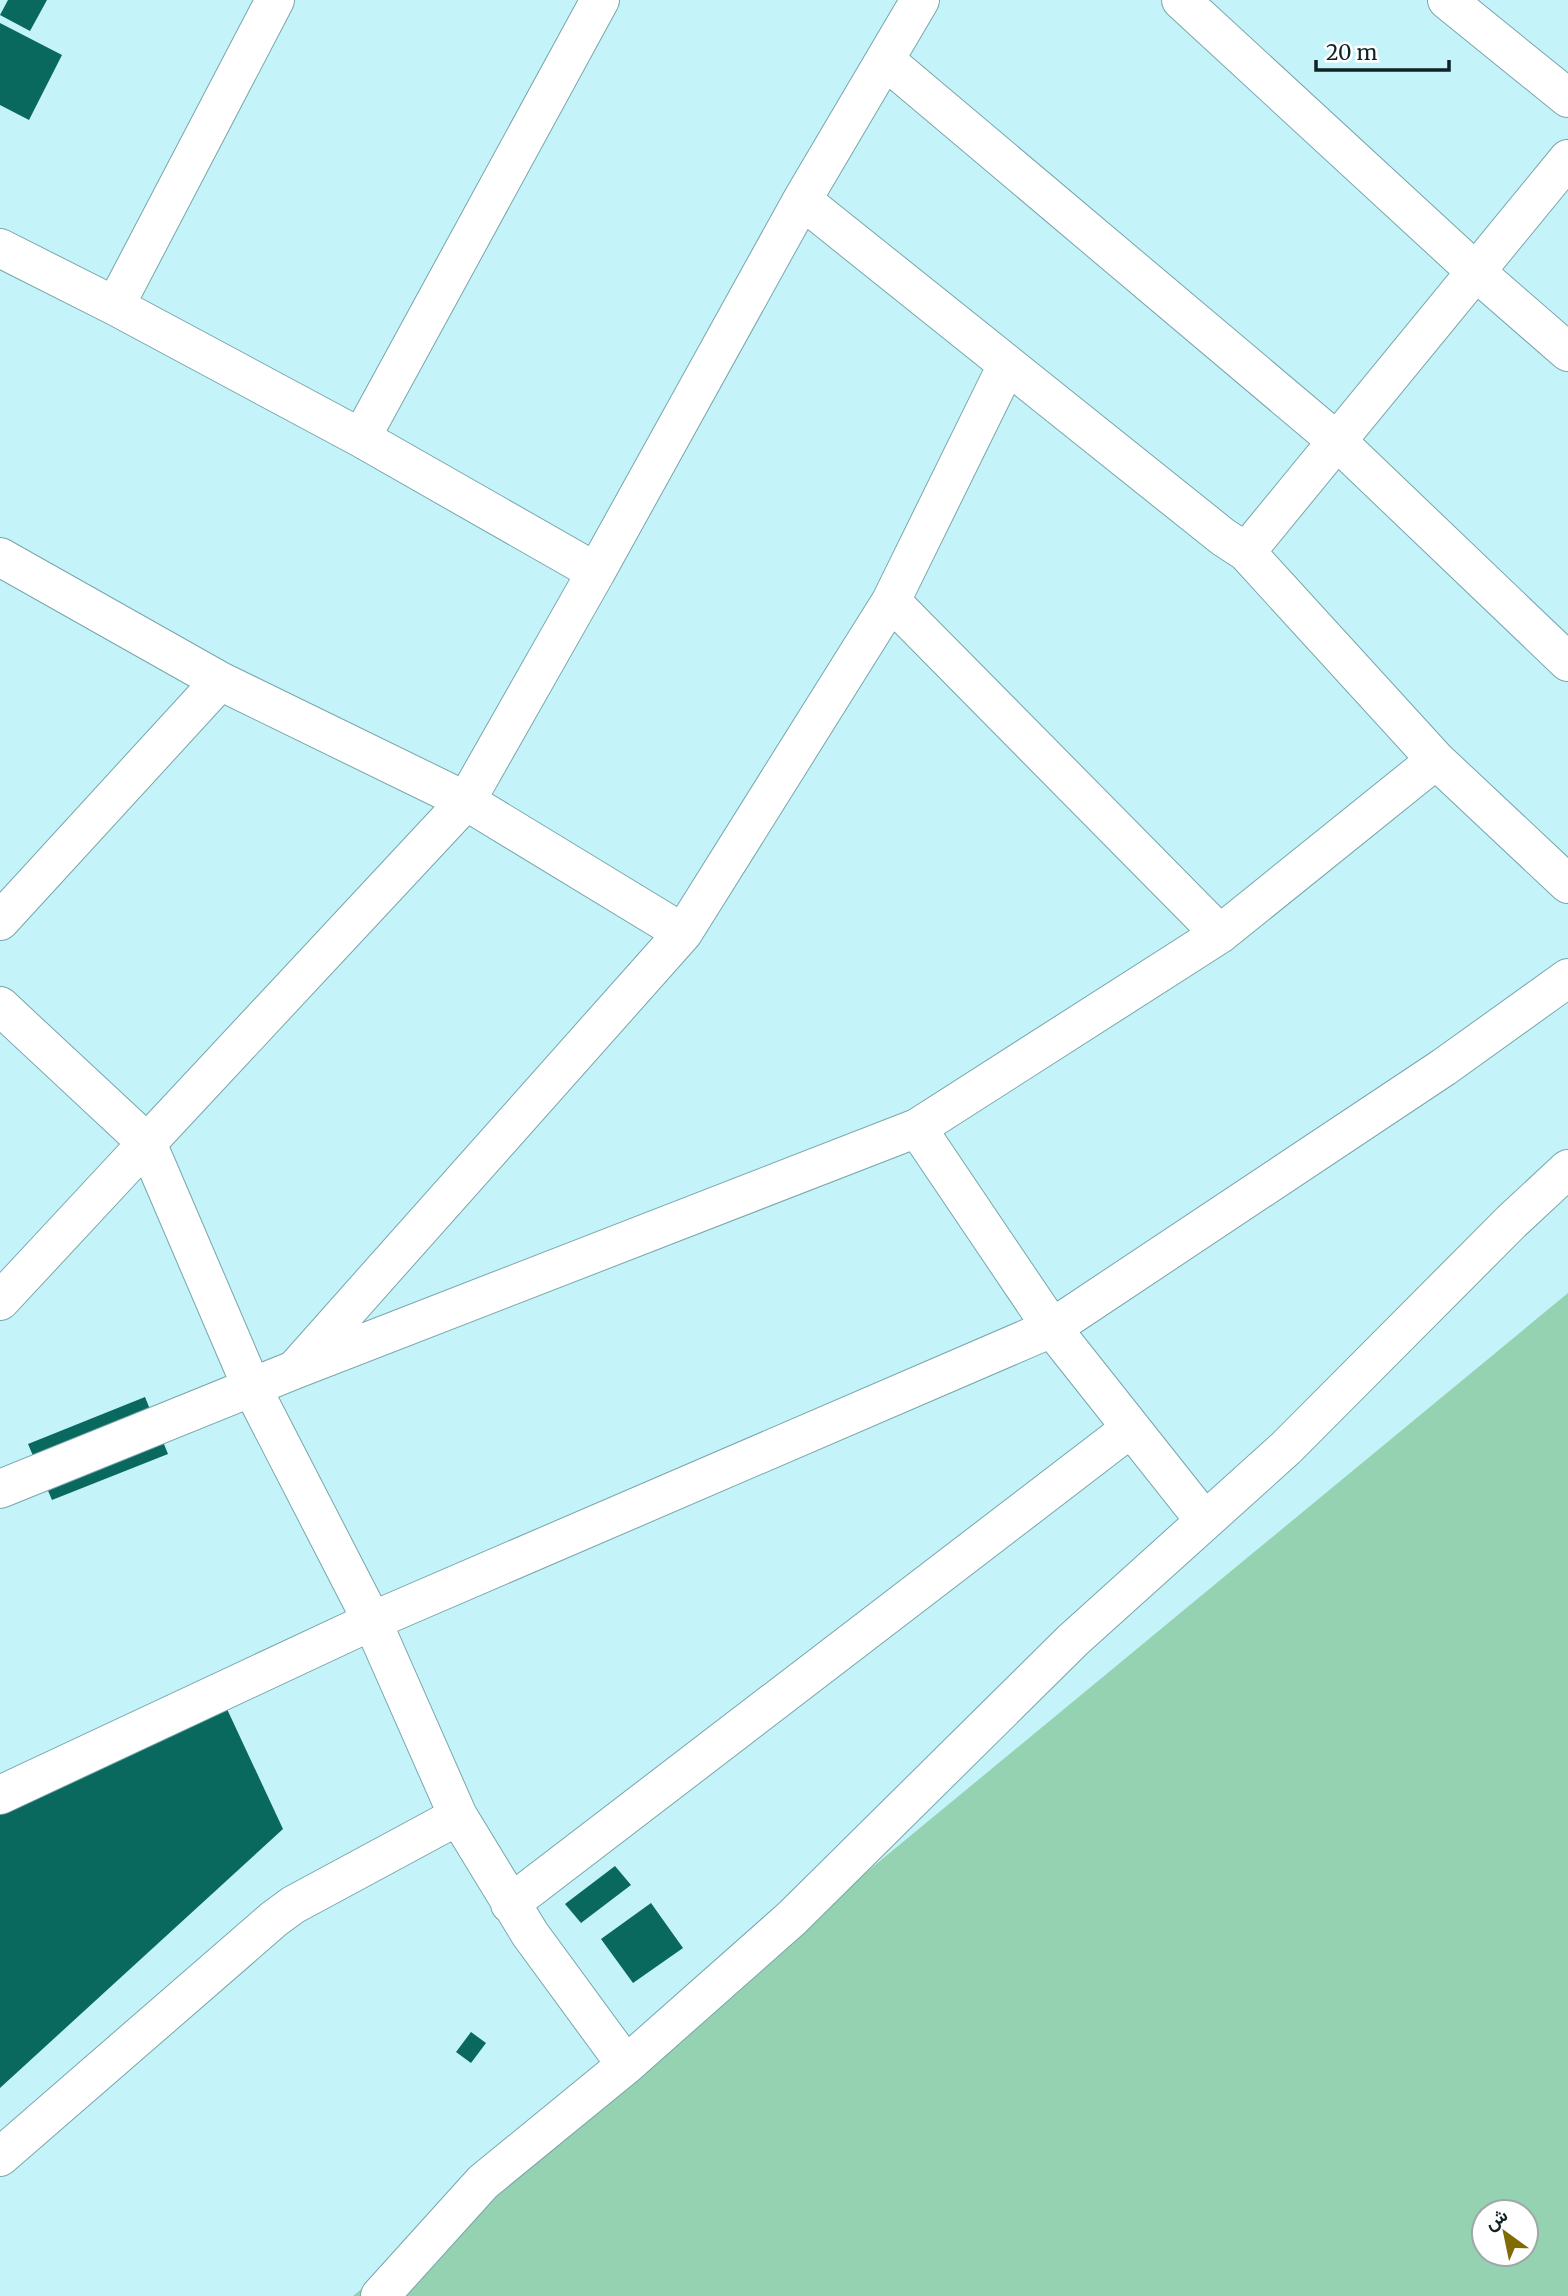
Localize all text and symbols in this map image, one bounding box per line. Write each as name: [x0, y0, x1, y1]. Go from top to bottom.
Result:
scale bar: [1316, 28, 1449, 72]
text: 20 m: [1326, 39, 1378, 66]
north arrow: [1470, 2198, 1540, 2268]
text: ش: [1480, 2202, 1512, 2235]

